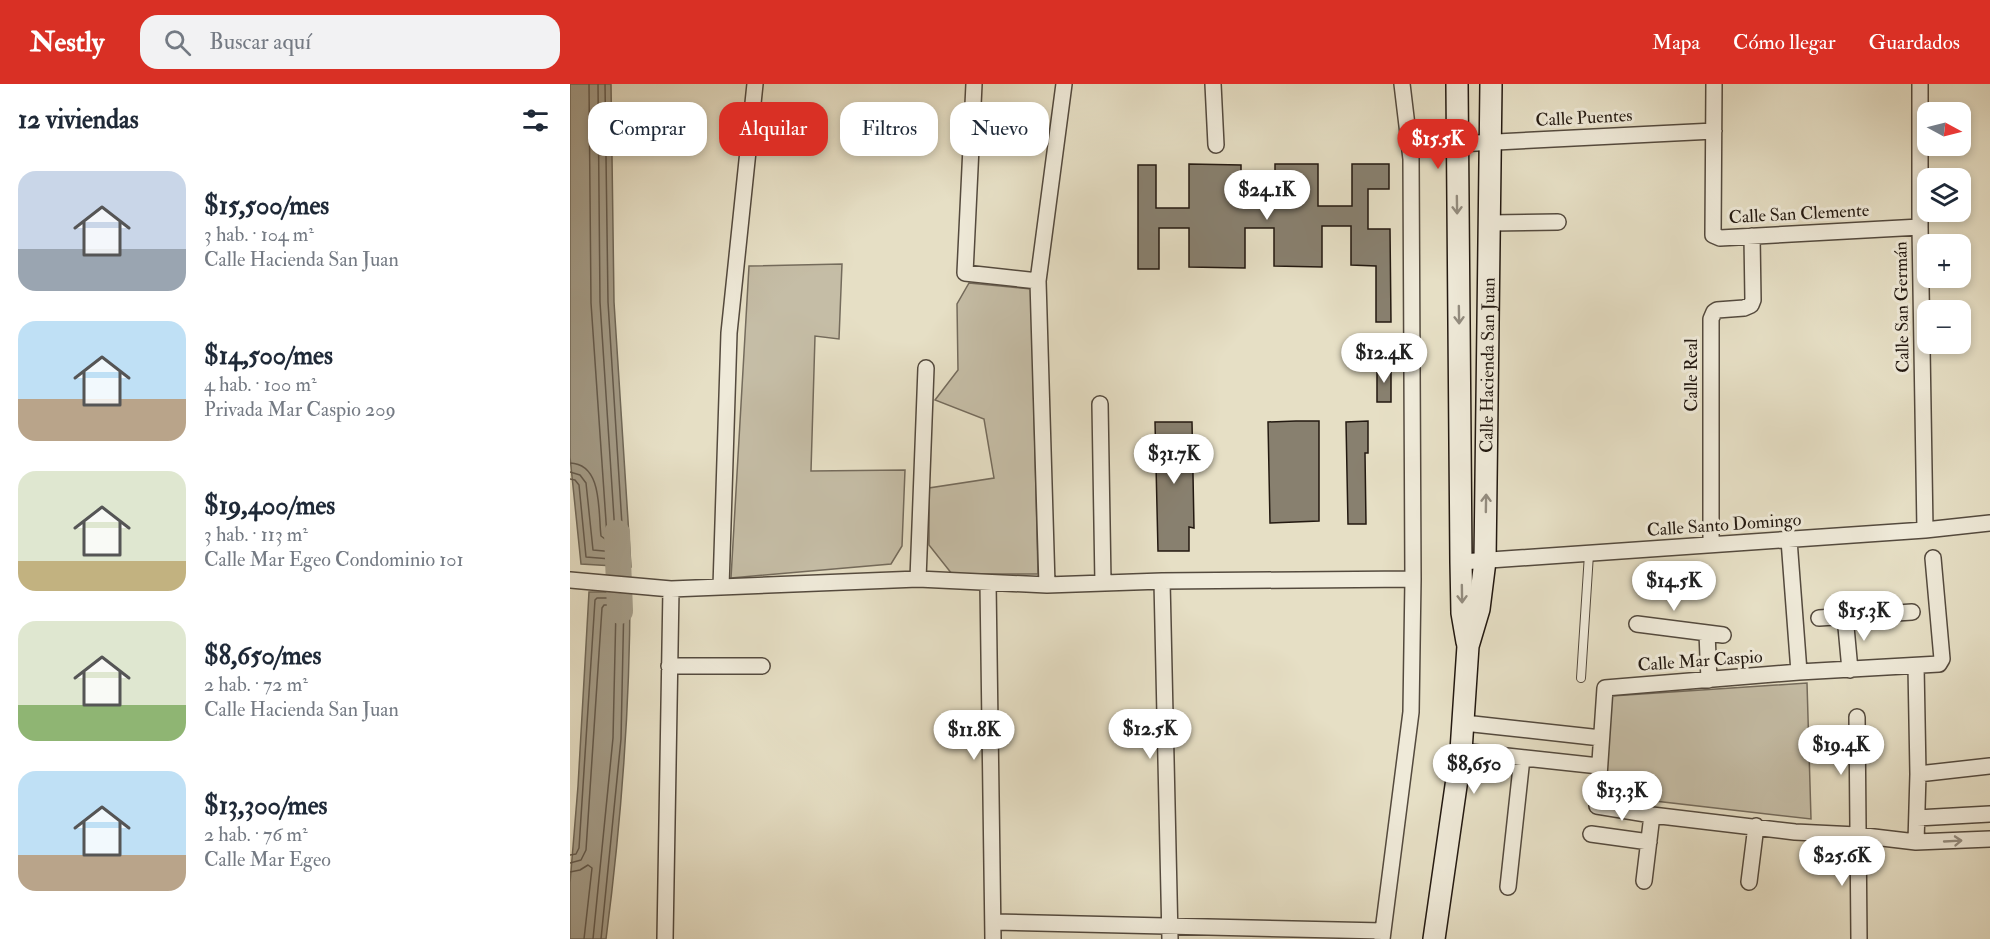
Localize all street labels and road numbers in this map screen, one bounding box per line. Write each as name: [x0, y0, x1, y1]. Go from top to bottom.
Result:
street label: Calle Puentes: [1535, 104, 1633, 132]
street label: Calle San Clemente: [1728, 199, 1870, 229]
street label: Calle San Germán: [1889, 241, 1915, 373]
street label: Calle Hacienda San Juan: [1475, 277, 1500, 453]
street label: Calle Real: [1680, 338, 1703, 412]
street label: Calle Santo Domingo: [1646, 508, 1802, 542]
street label: Calle Mar Caspio: [1637, 645, 1764, 677]

